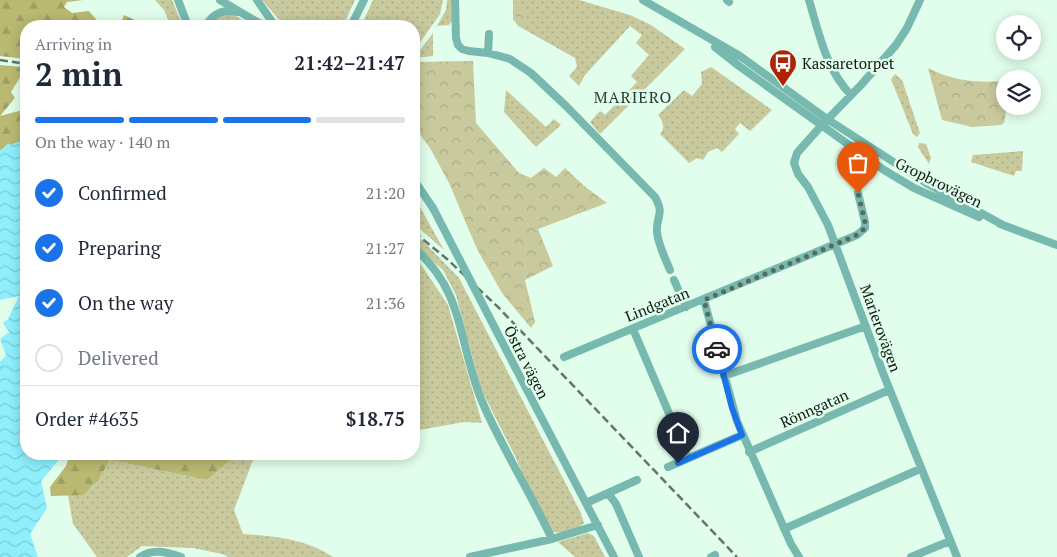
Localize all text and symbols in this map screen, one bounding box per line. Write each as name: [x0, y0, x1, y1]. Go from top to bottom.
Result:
map controls: [996, 15, 1041, 115]
button: locate: [996, 15, 1041, 60]
text: Arriving in: [35, 33, 112, 55]
bus stop icon: Kassaretorpet: [768, 48, 798, 87]
text: 21:42–21:47: [294, 50, 405, 75]
text: 2 min: [35, 53, 123, 95]
place label: Kassaretorpet: [802, 53, 895, 73]
button: layers: [996, 70, 1041, 115]
district label: MARIERO: [594, 86, 672, 108]
text: On the way · 140 m: [35, 131, 170, 153]
pin: [837, 142, 879, 193]
icon: bag: [844, 149, 872, 177]
street label: Gropbrovägen: [892, 152, 986, 212]
icon: check: [35, 179, 63, 207]
text: Confirmed: [78, 180, 167, 205]
text: 21:20: [366, 182, 405, 204]
icon: check: [35, 234, 63, 262]
text: Preparing: [78, 235, 161, 260]
text: 21:27: [366, 237, 405, 259]
street label: Marierovägen: [856, 281, 906, 375]
street label: Lindgatan: [622, 282, 692, 326]
icon: check: [35, 289, 63, 317]
text: On the way: [78, 290, 173, 315]
text: 21:36: [366, 292, 405, 314]
street label: Östra vägen: [500, 322, 554, 402]
courier: [692, 324, 742, 374]
icon: car: [703, 335, 731, 363]
text: Delivered: [78, 345, 159, 370]
street label: Rönngatan: [777, 384, 851, 432]
text: Order #4635: [35, 406, 139, 431]
text: $18.75: [346, 406, 405, 431]
pin: [657, 412, 699, 463]
icon: home: [664, 419, 692, 447]

